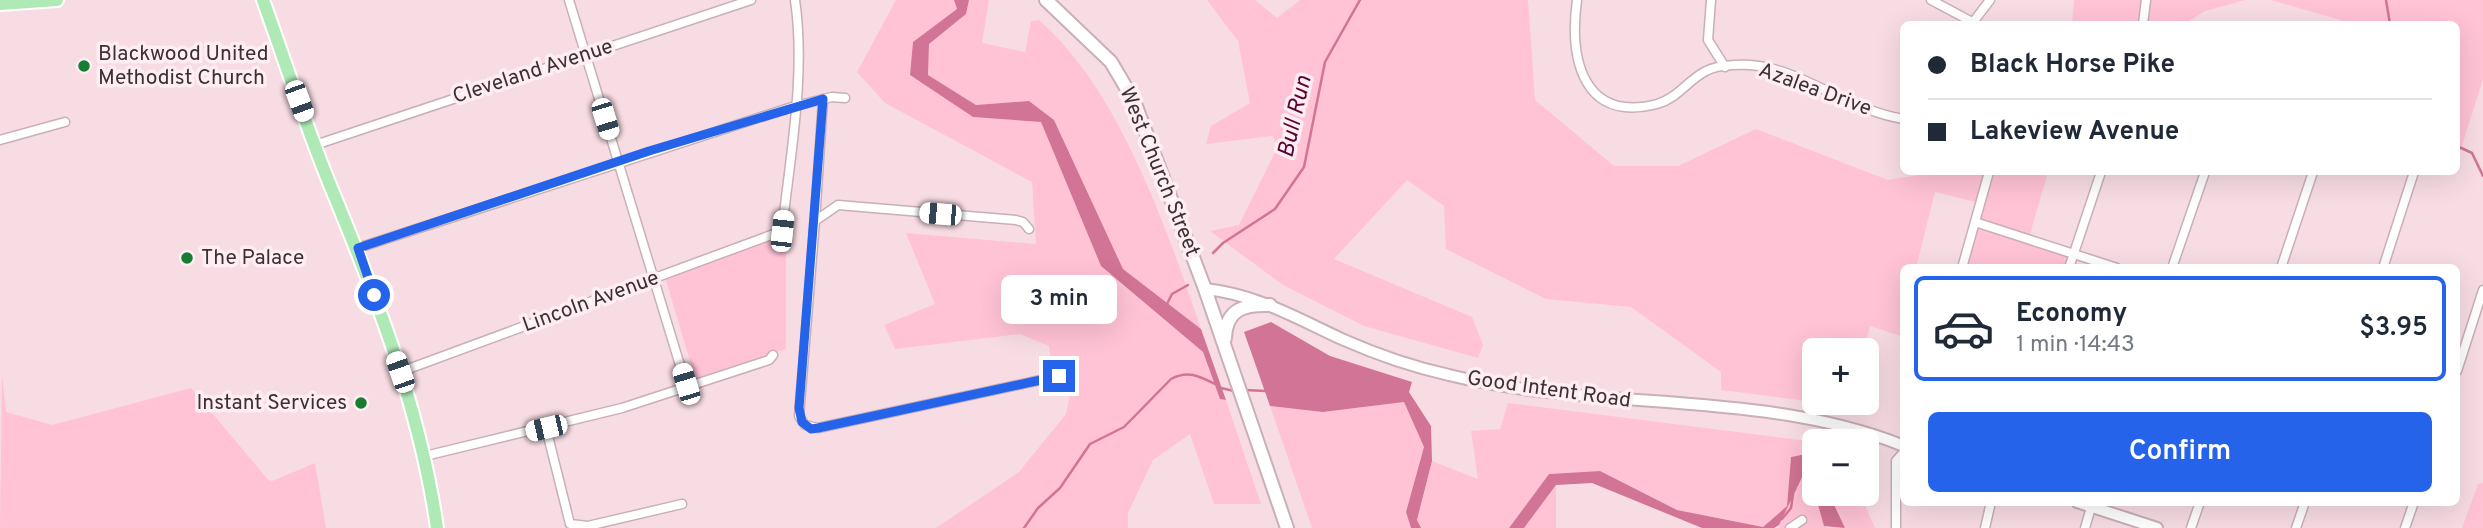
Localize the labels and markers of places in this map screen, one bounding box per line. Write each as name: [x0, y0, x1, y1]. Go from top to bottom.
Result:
place label: Blackwood United Methodist Church: [98, 41, 268, 92]
marker: Blackwood United Methodist Church: [76, 58, 92, 74]
place label: The Palace: [201, 245, 304, 272]
marker: The Palace: [179, 250, 195, 266]
place label: Instant Services: [196, 390, 347, 417]
marker: Instant Services: [353, 395, 369, 411]

